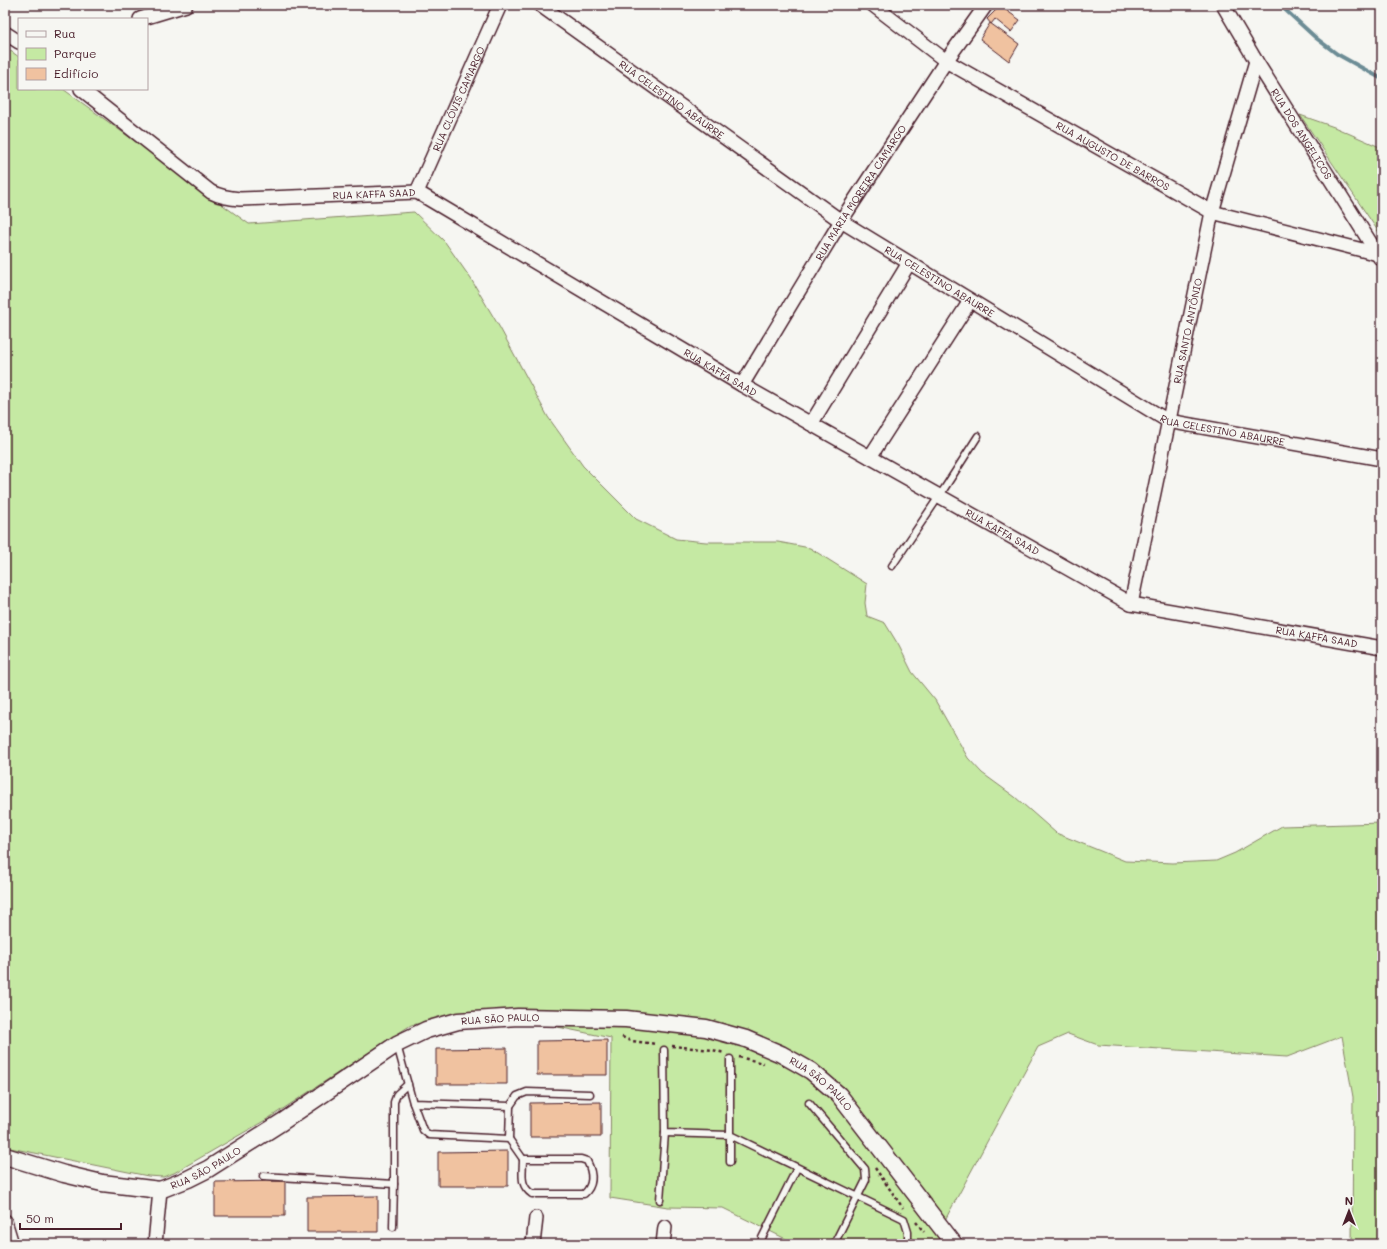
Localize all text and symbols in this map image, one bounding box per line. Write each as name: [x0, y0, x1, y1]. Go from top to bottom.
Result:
legend: [18, 18, 148, 90]
text: Rua: [54, 25, 76, 41]
street label: RUA CLÓVIS CAMARGO: [429, 44, 488, 153]
text: Parque: [54, 45, 97, 61]
street label: RUA CELESTINO ABAURRE: [616, 57, 727, 142]
text: Edifício: [54, 65, 98, 81]
street label: RUA DOS ANGELICOS: [1268, 86, 1336, 182]
street label: RUA AUGUSTO DE BARROS: [1054, 118, 1173, 194]
street label: RUA MARIA MOREIRA CAMARGO: [812, 122, 909, 263]
street label: RUA KAFFA SAAD: [332, 185, 416, 202]
street label: RUA CELESTINO ABAURRE: [882, 242, 997, 320]
street label: RUA SANTO ANTÔNIO: [1170, 277, 1205, 385]
street label: RUA KAFFA SAAD: [681, 345, 760, 399]
street label: RUA CELESTINO ABAURRE: [1157, 411, 1286, 449]
street label: RUA KAFFA SAAD: [963, 505, 1042, 558]
street label: RUA KAFFA SAAD: [1275, 623, 1359, 651]
street label: RUA SÃO PAULO: [461, 1010, 540, 1028]
street label: RUA SÃO PAULO: [787, 1053, 856, 1114]
street label: RUA SÃO PAULO: [168, 1143, 244, 1192]
north arrow: [1329, 1191, 1369, 1231]
text: N: [1345, 1193, 1353, 1208]
scale bar: [20, 1205, 121, 1231]
text: 50 m: [26, 1210, 54, 1226]

